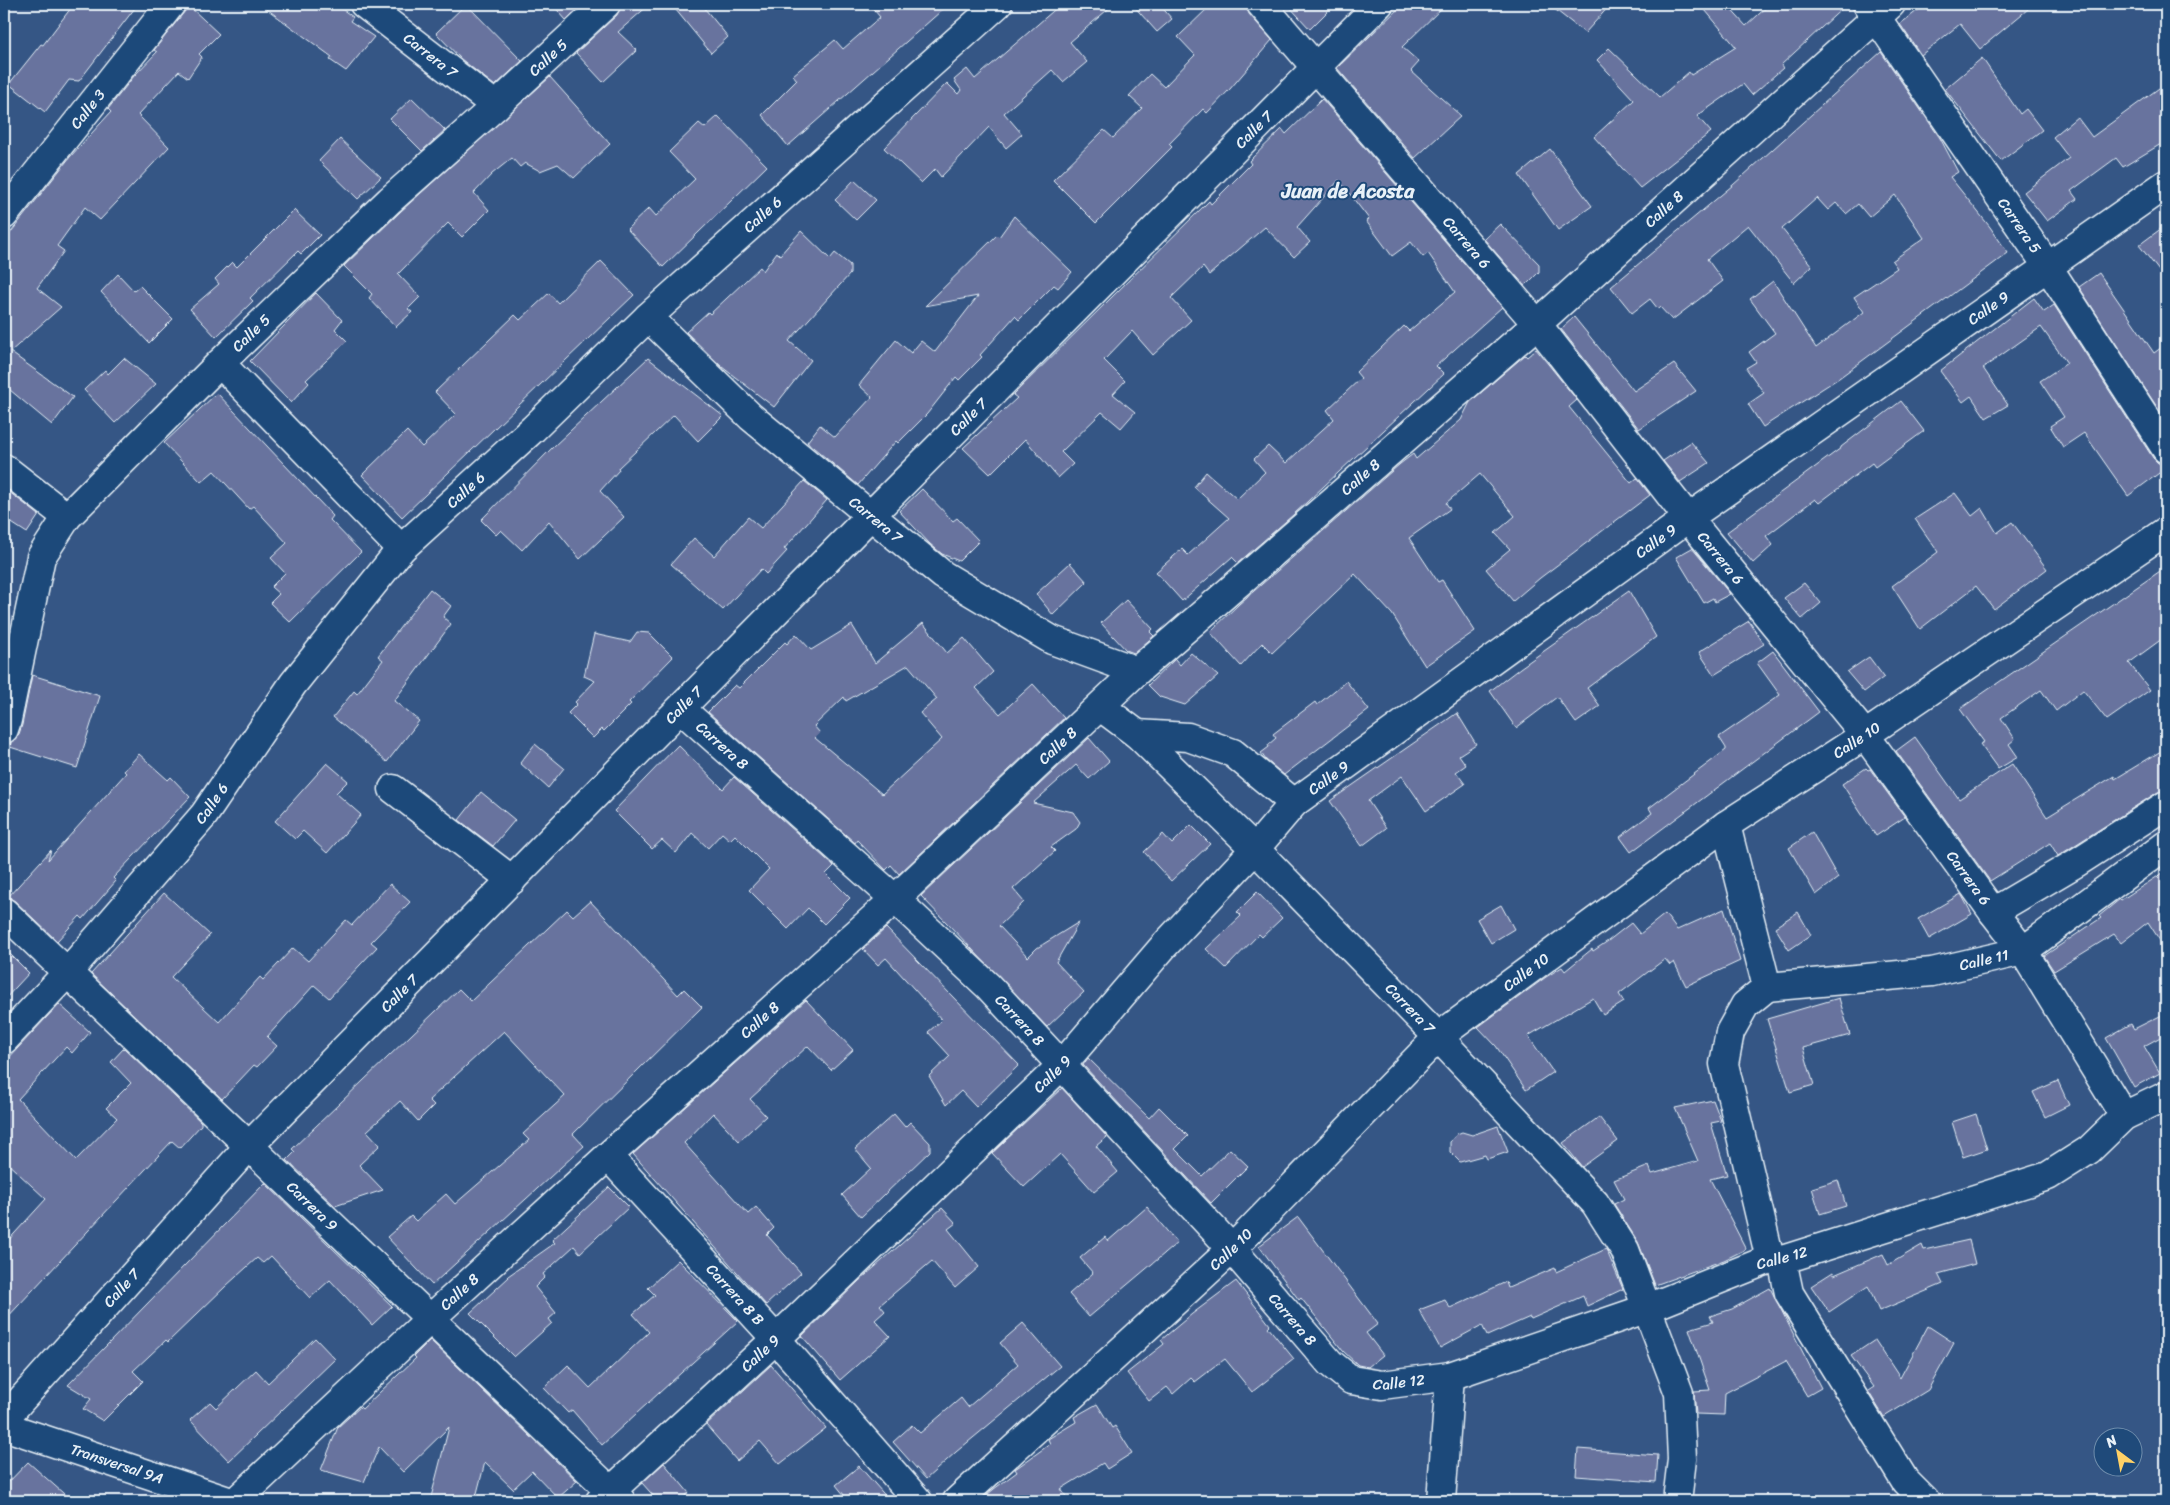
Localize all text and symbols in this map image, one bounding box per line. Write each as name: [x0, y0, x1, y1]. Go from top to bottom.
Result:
street label: Carrera 7: [398, 26, 465, 86]
street label: Calle 5: [522, 32, 574, 83]
street label: Calle 3: [64, 83, 112, 135]
street label: Calle 7: [1229, 103, 1280, 155]
district label: Juan de Acosta: [1281, 174, 1415, 209]
street label: Calle 8: [1638, 184, 1690, 234]
street label: Calle 6: [737, 190, 788, 239]
street label: Carrera 5: [1991, 192, 2048, 259]
street label: Carrera 6: [1436, 210, 1497, 275]
street label: Calle 9: [1962, 284, 2015, 332]
street label: Calle 5: [225, 308, 277, 358]
street label: Calle 7: [943, 391, 995, 442]
street label: Calle 8: [1335, 452, 1386, 502]
street label: Calle 6: [440, 465, 491, 515]
street label: Carrera 7: [843, 489, 909, 551]
street label: Calle 9: [1630, 517, 1682, 565]
street label: Carrera 6: [1691, 525, 1751, 591]
street label: Calle 7: [658, 679, 710, 730]
street label: Carrera 8: [690, 715, 755, 776]
street label: Calle 10: [1827, 715, 1886, 766]
street label: Calle 8: [1032, 721, 1083, 771]
street label: Calle 9: [1302, 754, 1355, 802]
street label: Calle 6: [188, 777, 235, 830]
street label: Carrera 6: [1939, 845, 1997, 911]
street label: Calle 11: [1957, 942, 2011, 978]
street label: Calle 10: [1497, 946, 1555, 998]
street label: Calle 7: [374, 967, 426, 1019]
street label: Carrera 7: [1379, 977, 1442, 1041]
street label: Carrera 8: [988, 988, 1051, 1052]
street label: Calle 8: [734, 995, 786, 1045]
street label: Calle 9: [1027, 1049, 1078, 1100]
street label: Carrera 9: [280, 1175, 344, 1238]
street label: Calle 10: [1203, 1222, 1259, 1277]
street label: Calle 12: [1753, 1239, 1811, 1277]
street label: Carrera 8 B: [700, 1257, 771, 1332]
street label: Calle 7: [97, 1261, 147, 1314]
street label: Calle 8: [434, 1267, 485, 1317]
street label: Carrera 8: [1262, 1287, 1323, 1352]
street label: Calle 9: [735, 1328, 786, 1379]
street label: Calle 12: [1371, 1366, 1427, 1398]
north arrow: [2092, 1428, 2142, 1478]
text: N: [2100, 1428, 2122, 1455]
street label: Transversal 9A: [67, 1436, 167, 1491]

